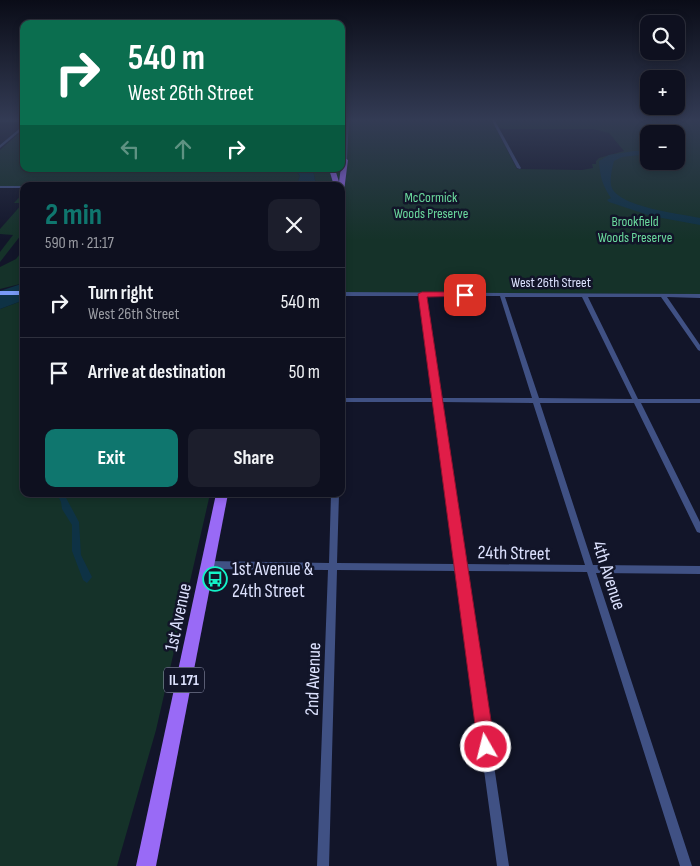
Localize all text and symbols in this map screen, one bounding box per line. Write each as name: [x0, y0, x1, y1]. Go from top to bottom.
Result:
map controls: [640, 15, 685, 170]
button: search: [640, 15, 685, 60]
text: 540 m: [128, 37, 205, 80]
icon: right: [45, 40, 110, 105]
button: +: [640, 70, 685, 115]
text: West 26th Street: [128, 80, 254, 107]
button: −: [640, 125, 685, 170]
icon: left: [116, 135, 144, 163]
icon: ahead: [169, 135, 197, 163]
icon: right: [222, 135, 250, 163]
park label: McCormick Woods Preserve: [394, 189, 468, 222]
text: 2 min: [45, 197, 102, 233]
button: close: [268, 199, 320, 251]
park label: Brookfield Woods Preserve: [598, 213, 672, 246]
text: 590 m · 21:17: [45, 234, 114, 253]
pin: [444, 274, 486, 316]
street label: West 26th Street: [511, 274, 591, 291]
icon: arrive: [451, 281, 479, 309]
text: Turn right: [88, 282, 153, 305]
icon: right: [45, 289, 73, 317]
text: 540 m: [281, 291, 320, 314]
text: West 26th Street: [88, 305, 179, 324]
icon: arrive: [45, 359, 73, 387]
text: Arrive at destination: [88, 361, 226, 384]
text: 50 m: [289, 361, 320, 384]
button: Exit: [45, 429, 178, 487]
button: Share: [188, 429, 320, 487]
street label: 4th Avenue: [587, 538, 631, 613]
street label: 24th Street: [477, 541, 551, 566]
place label: 1st Avenue & 24th Street: [232, 558, 314, 603]
bus stop icon: 1st Avenue & 24th Street: [202, 566, 228, 592]
street label: 1st Avenue: [160, 581, 197, 653]
street label: 2nd Avenue: [301, 642, 326, 716]
road number: IL 171: [164, 668, 204, 692]
position arrow: [459, 720, 511, 772]

